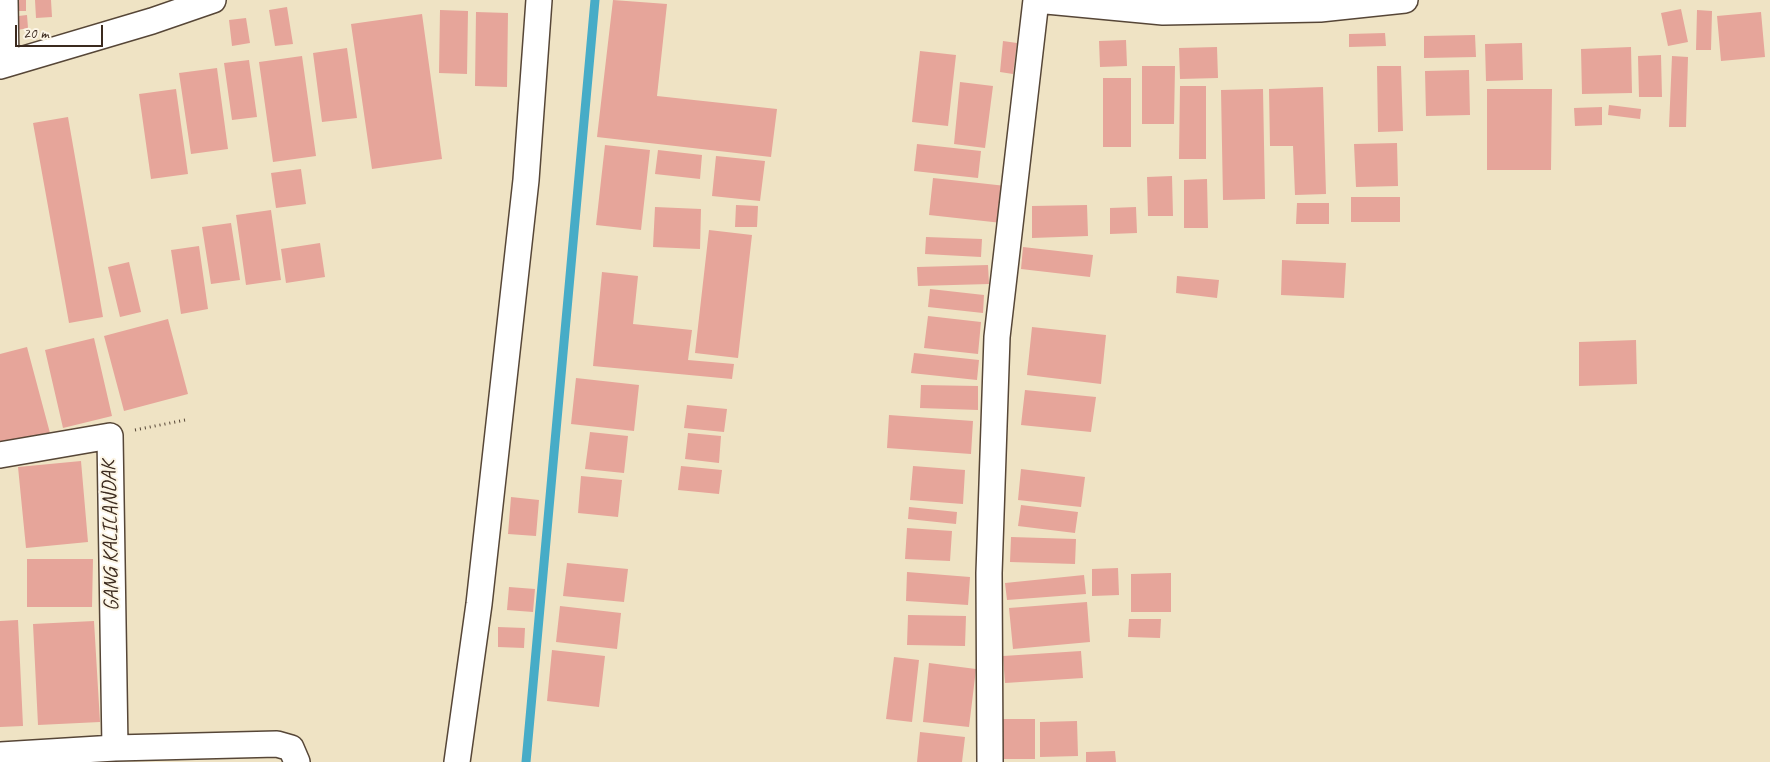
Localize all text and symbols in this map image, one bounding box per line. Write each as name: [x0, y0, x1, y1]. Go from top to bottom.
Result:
scale bar: [18, 15, 105, 47]
text: 20 m: [23, 24, 49, 43]
street label: GANG KALILANDAK: [97, 461, 125, 611]

